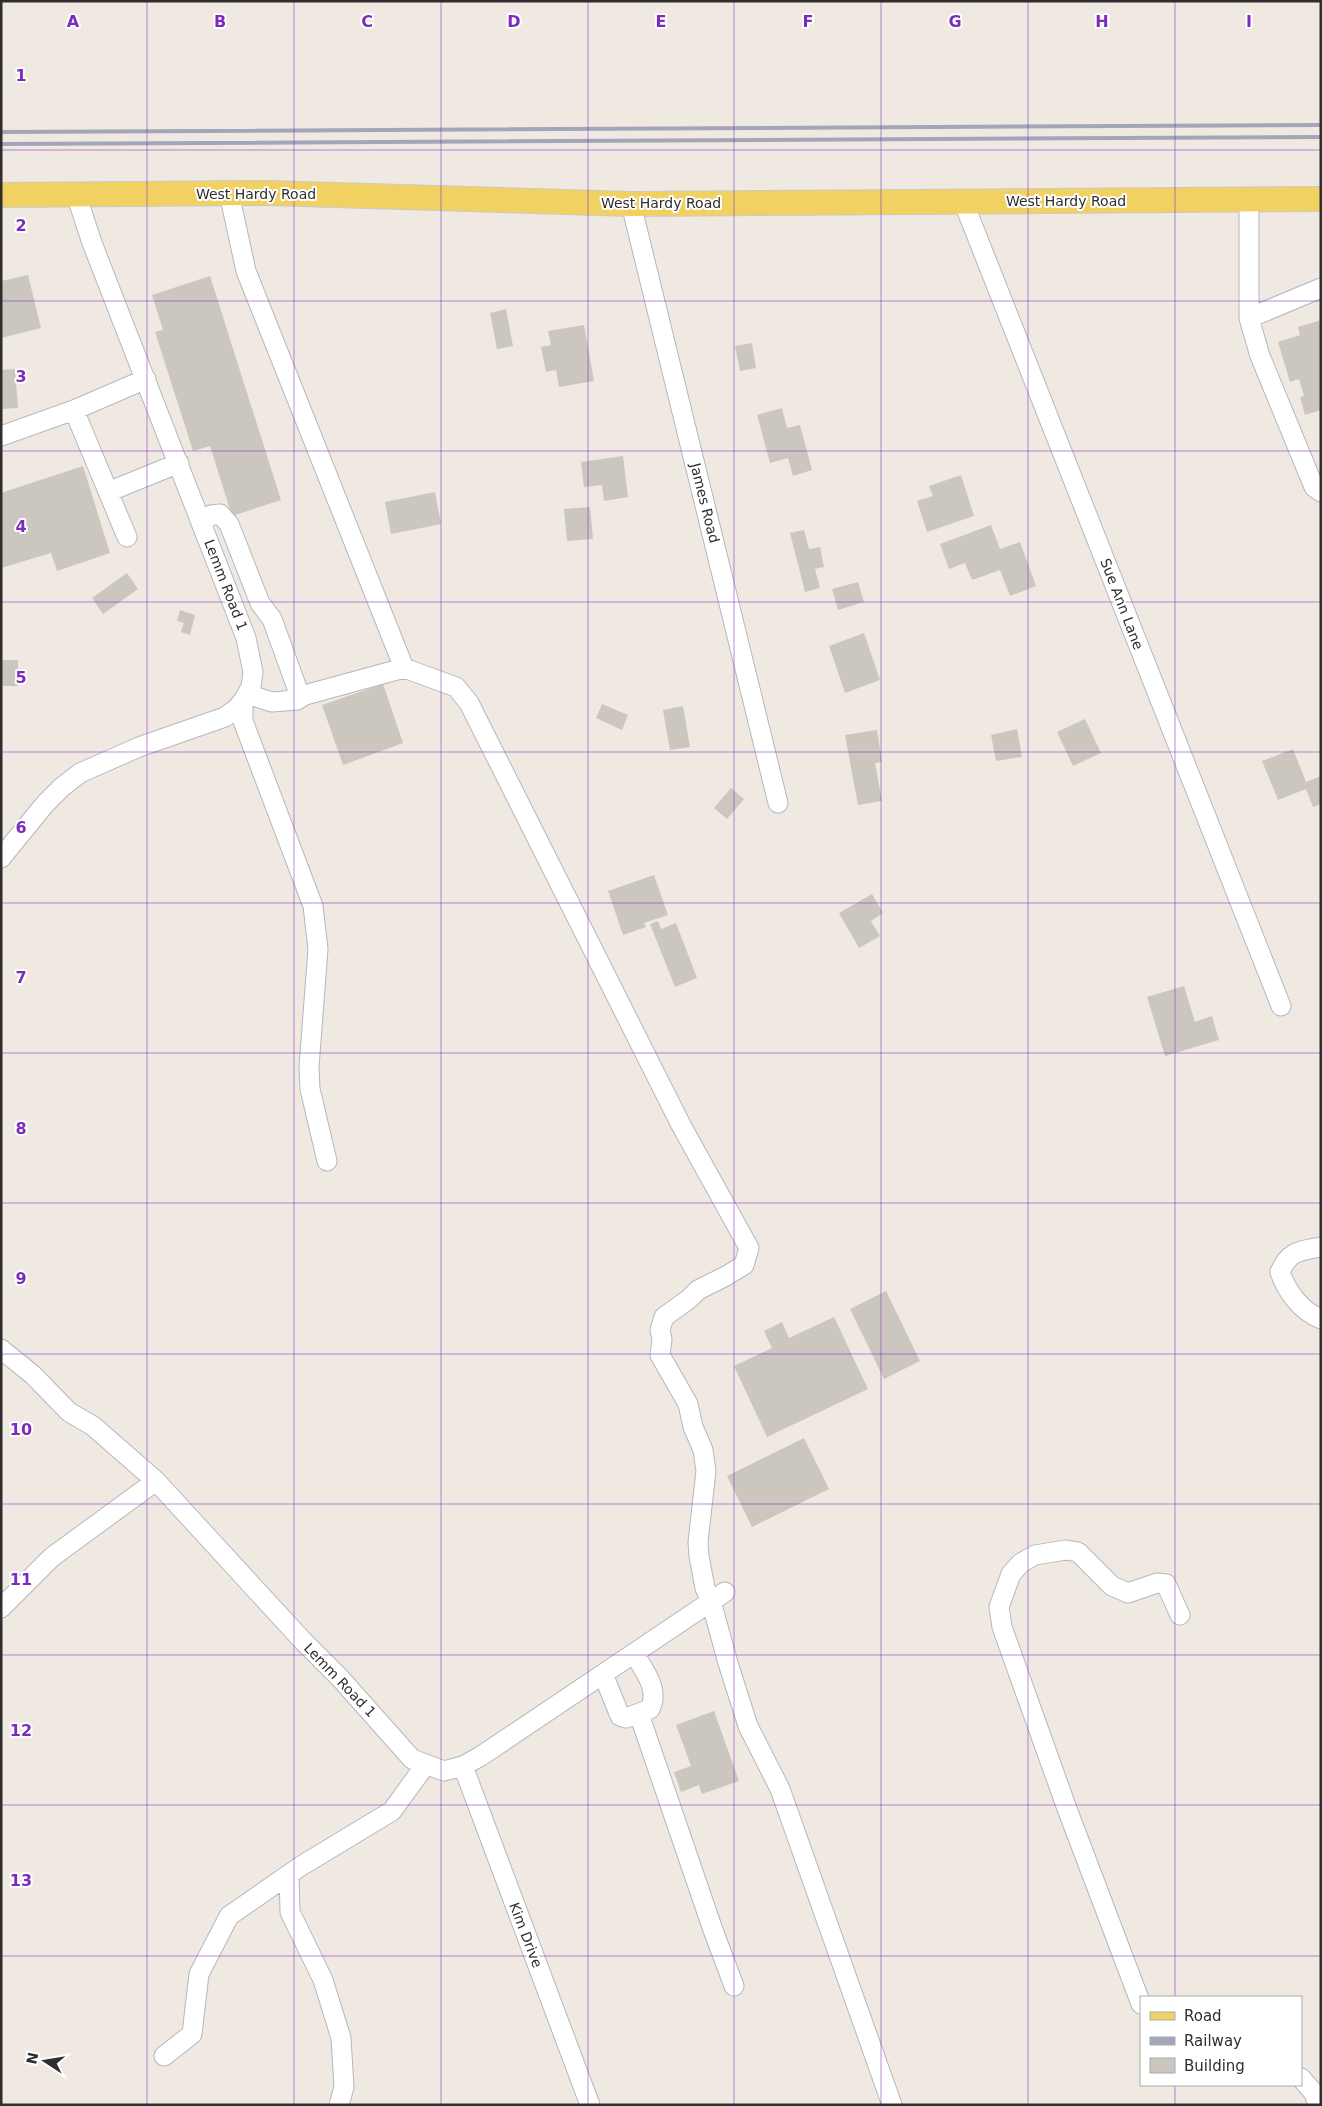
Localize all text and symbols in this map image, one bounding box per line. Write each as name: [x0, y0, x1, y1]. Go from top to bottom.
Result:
text: A: [67, 12, 80, 31]
text: B: [214, 12, 226, 31]
text: C: [361, 12, 373, 31]
text: D: [507, 12, 521, 31]
text: E: [656, 12, 666, 31]
text: F: [803, 12, 813, 31]
text: G: [948, 12, 962, 31]
text: H: [1095, 12, 1109, 31]
text: I: [1246, 12, 1252, 31]
text: 1: [15, 66, 27, 85]
street label: West Hardy Road: [196, 186, 316, 202]
street label: West Hardy Road: [1006, 193, 1126, 209]
street label: West Hardy Road: [601, 195, 721, 211]
text: 2: [15, 216, 27, 235]
text: 3: [15, 367, 27, 386]
street label: James Road: [687, 460, 723, 545]
text: 4: [15, 517, 27, 536]
street label: Lemm Road 1: [201, 537, 251, 633]
street label: Sue Ann Lane: [1097, 556, 1147, 652]
text: 5: [15, 668, 27, 687]
text: 6: [15, 818, 27, 837]
text: 7: [15, 968, 27, 987]
text: 8: [15, 1119, 27, 1138]
text: 9: [15, 1269, 27, 1288]
text: 10: [10, 1420, 32, 1439]
text: 11: [10, 1570, 32, 1589]
street label: Lemm Road 1: [301, 1640, 379, 1720]
text: 12: [10, 1721, 32, 1740]
text: 13: [10, 1871, 32, 1890]
street label: Kim Drive: [506, 1900, 546, 1970]
legend: [1140, 1996, 1302, 2086]
text: Road: [1184, 2007, 1222, 2025]
text: Railway: [1184, 2032, 1242, 2050]
north arrow: [20, 2036, 70, 2086]
text: N: [23, 2051, 41, 2066]
text: Building: [1184, 2057, 1245, 2075]

